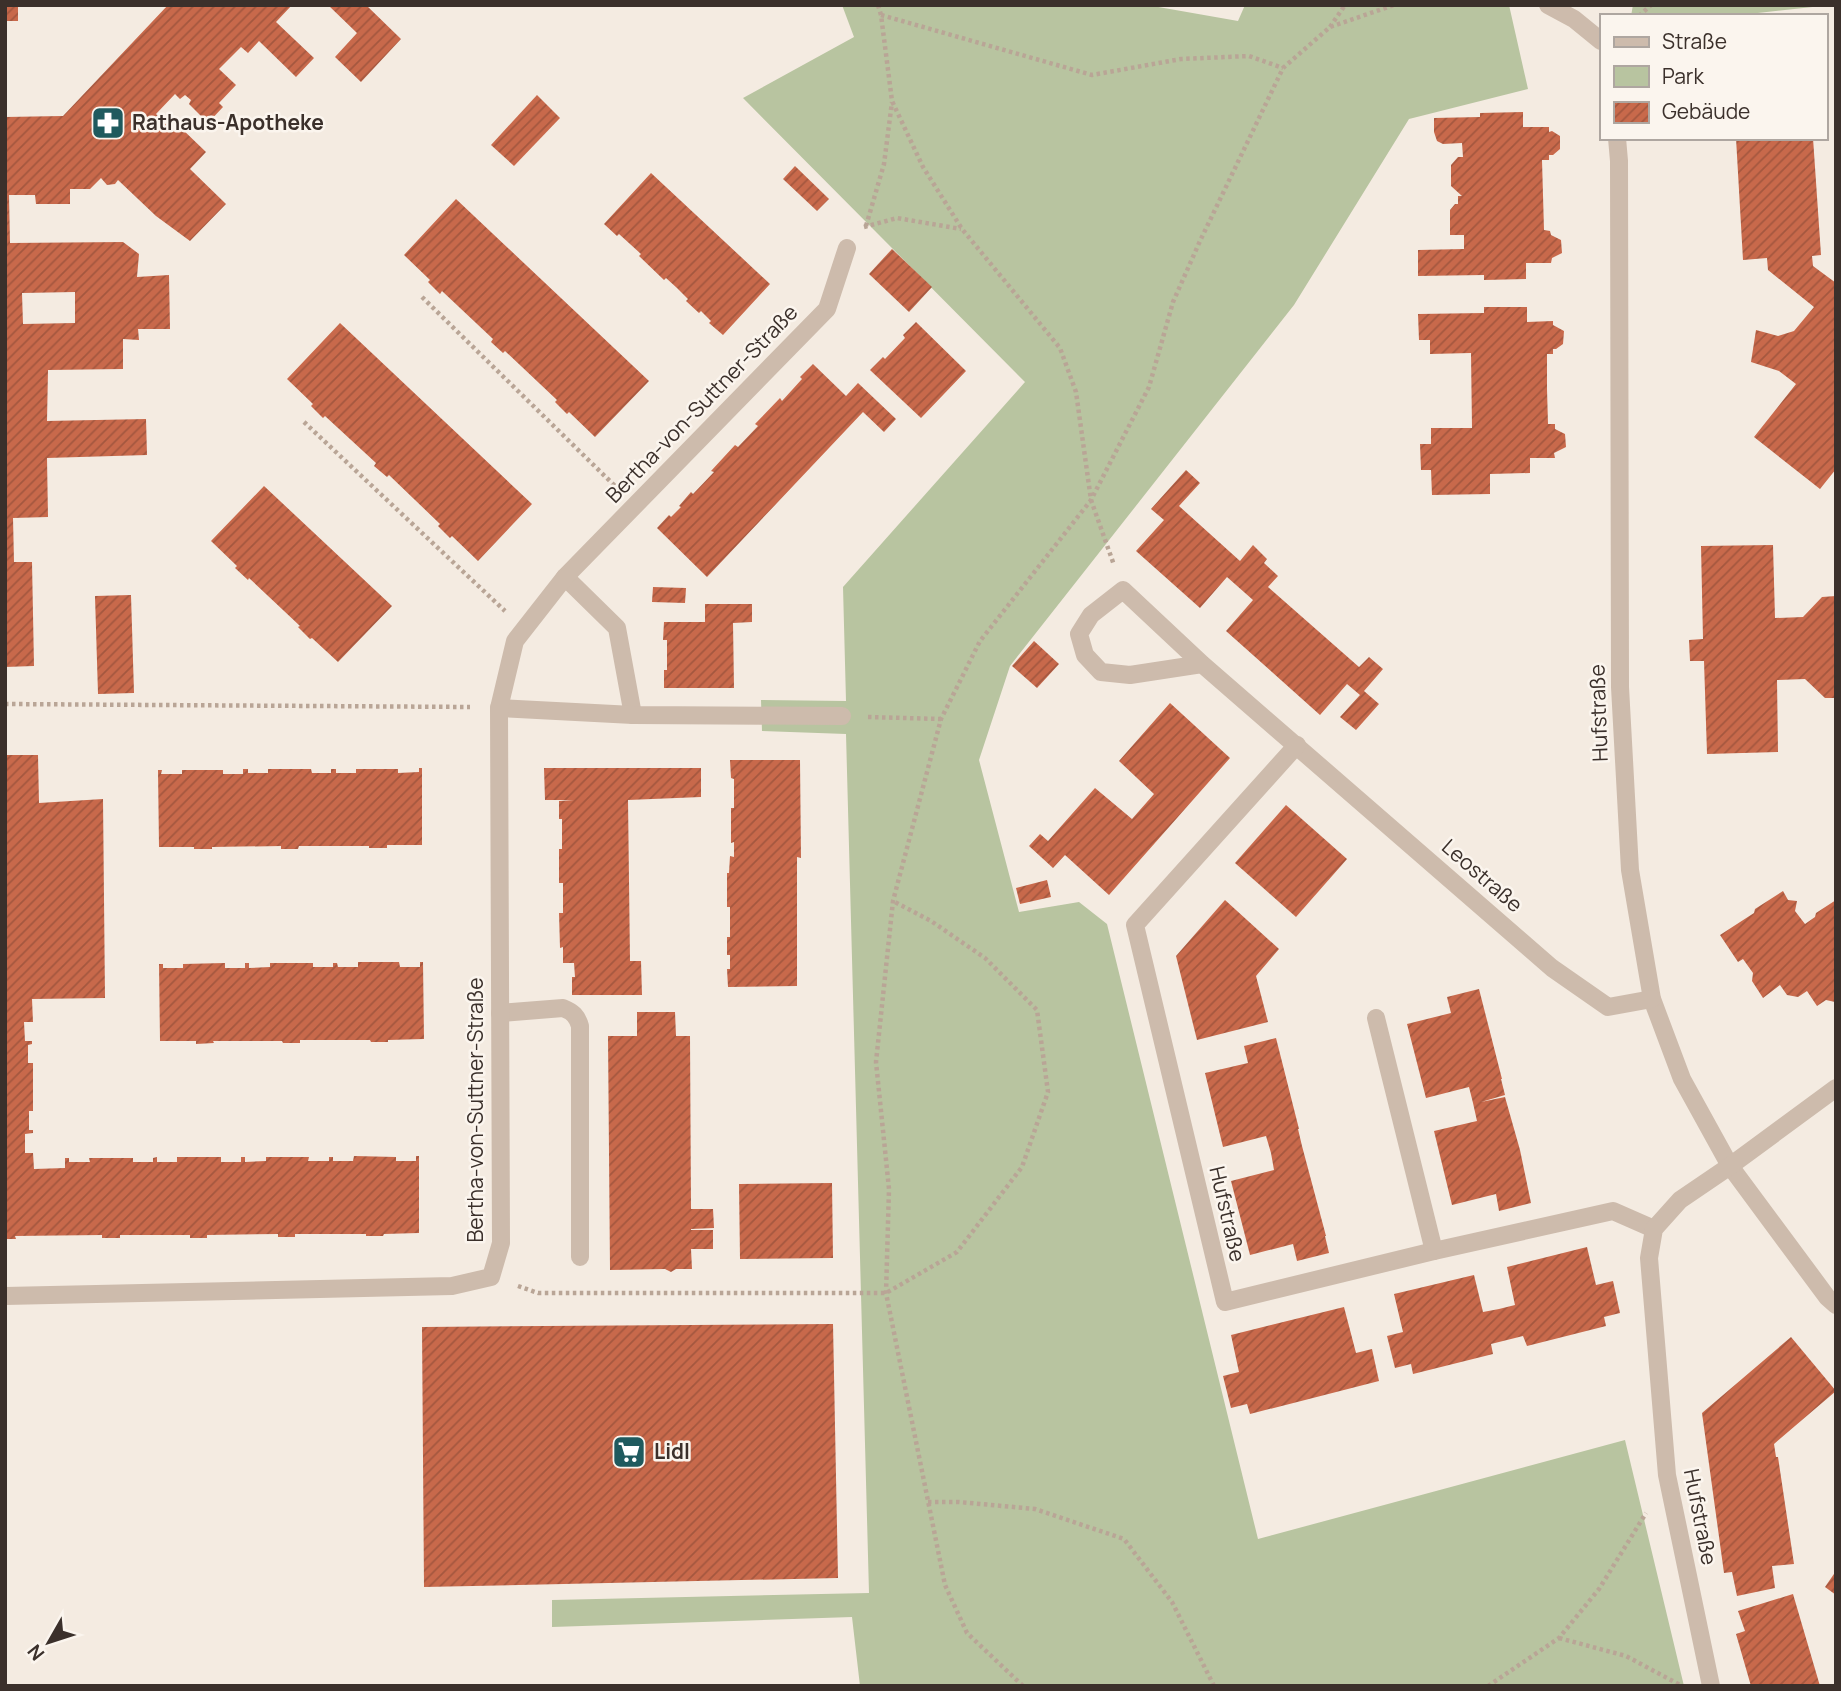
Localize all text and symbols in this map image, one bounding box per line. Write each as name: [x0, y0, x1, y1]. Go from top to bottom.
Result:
legend: [1600, 14, 1827, 140]
text: Straße: [1662, 27, 1727, 55]
text: Park: [1662, 62, 1704, 90]
text: Gebäude: [1662, 97, 1750, 125]
pharmacy icon: Rathaus-Apotheke: [89, 104, 127, 142]
place label: Rathaus-Apotheke: [132, 108, 324, 136]
street label: Bertha-von-Suttner-Straße: [599, 298, 803, 508]
street label: Hufstraße: [1582, 664, 1614, 762]
street label: Leostraße: [1436, 832, 1529, 918]
street label: Bertha-von-Suttner-Straße: [461, 977, 489, 1243]
street label: Hufstraße: [1203, 1163, 1253, 1264]
supermarket icon: Lidl: [610, 1433, 648, 1471]
place label: Lidl: [654, 1437, 690, 1465]
street label: Hufstraße: [1678, 1466, 1724, 1567]
north arrow: [14, 1607, 84, 1677]
text: N: [21, 1639, 50, 1666]

